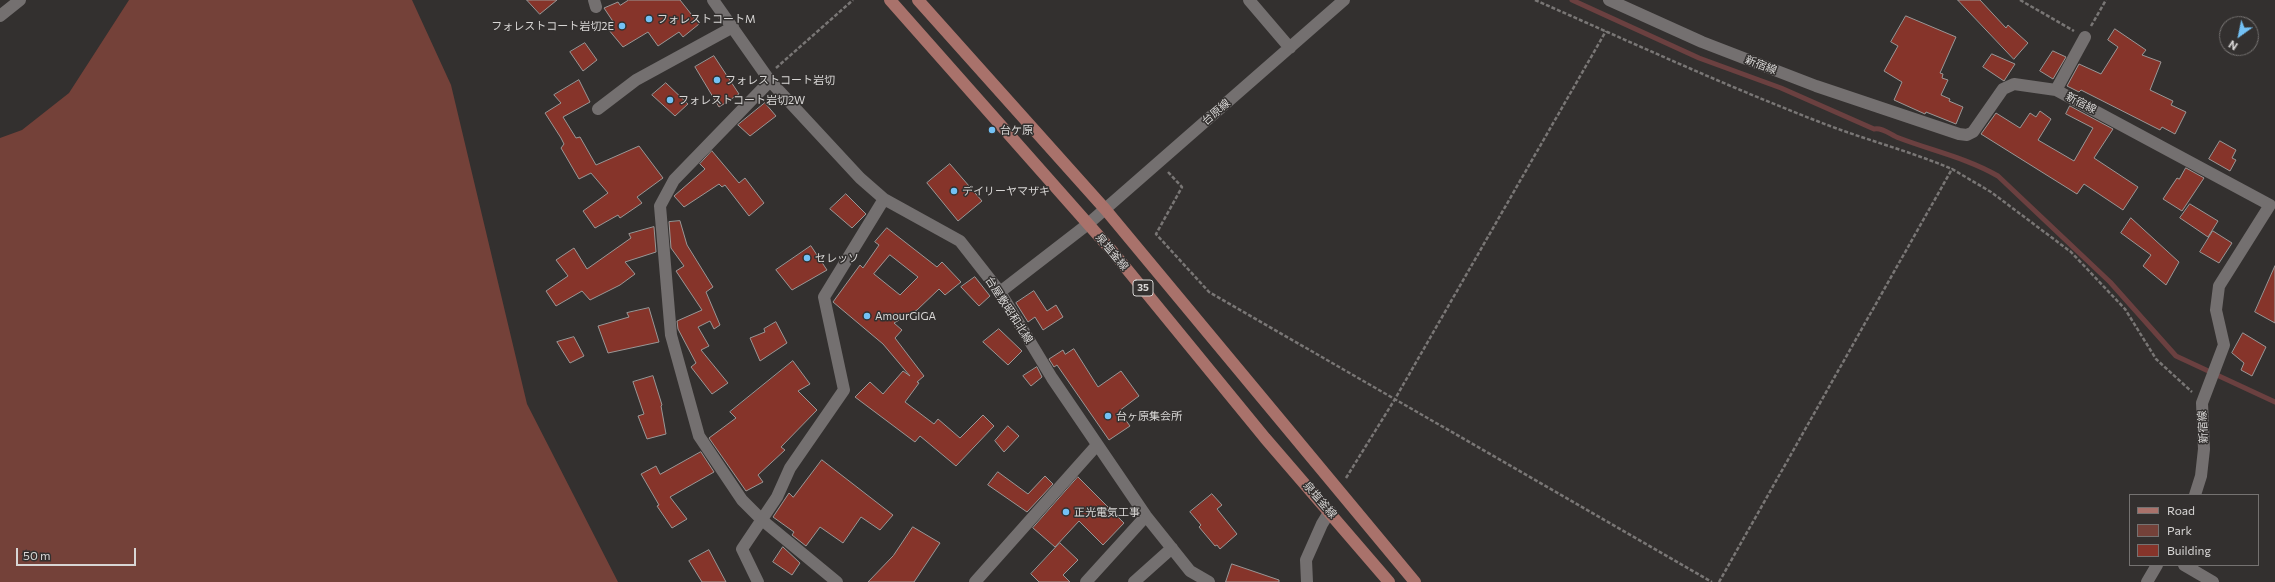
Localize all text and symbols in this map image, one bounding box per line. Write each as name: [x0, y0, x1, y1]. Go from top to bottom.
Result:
place label: フォレストコートM: [657, 12, 756, 26]
marker: フォレストコートM: [644, 14, 654, 24]
north arrow: [2219, 16, 2259, 56]
place label: フォレストコート岩切2E: [491, 19, 614, 33]
marker: フォレストコート岩切2E: [617, 21, 627, 31]
text: N: [2226, 38, 2240, 53]
street label: 新宿線: [1743, 53, 1779, 77]
place label: フォレストコート岩切: [725, 73, 835, 87]
marker: フォレストコート岩切: [712, 75, 722, 85]
street label: 新宿線: [2063, 90, 2099, 116]
place label: フォレストコート岩切2W: [678, 93, 805, 107]
marker: フォレストコート岩切2W: [665, 95, 675, 105]
street label: 台原線: [1199, 96, 1233, 128]
place label: 台ケ原: [1000, 123, 1033, 137]
marker: 台ケ原: [987, 125, 997, 135]
place label: デイリーヤマザキ: [962, 184, 1050, 198]
marker: デイリーヤマザキ: [949, 186, 959, 196]
street label: 泉塩釜線: [1093, 231, 1131, 273]
place label: セレッソ: [815, 251, 859, 265]
marker: セレッソ: [802, 253, 812, 263]
street label: 台屋敷昭和北線: [982, 274, 1036, 346]
road number: 35: [1133, 280, 1153, 296]
place label: AmourGIGA: [875, 309, 936, 323]
marker: AmourGIGA: [862, 311, 872, 321]
place label: 台ヶ原集会所: [1116, 409, 1182, 423]
street label: 新宿線: [2196, 410, 2210, 444]
marker: 台ヶ原集会所: [1103, 411, 1113, 421]
street label: 泉塩釜線: [1301, 479, 1339, 521]
legend: [2129, 494, 2259, 566]
text: Road: [2167, 503, 2195, 517]
place label: 正光電気工事: [1074, 505, 1140, 519]
marker: 正光電気工事: [1061, 507, 1071, 517]
text: Park: [2167, 523, 2192, 537]
scale bar: [18, 540, 138, 566]
text: Building: [2167, 543, 2211, 557]
text: 50 m: [23, 548, 51, 562]

